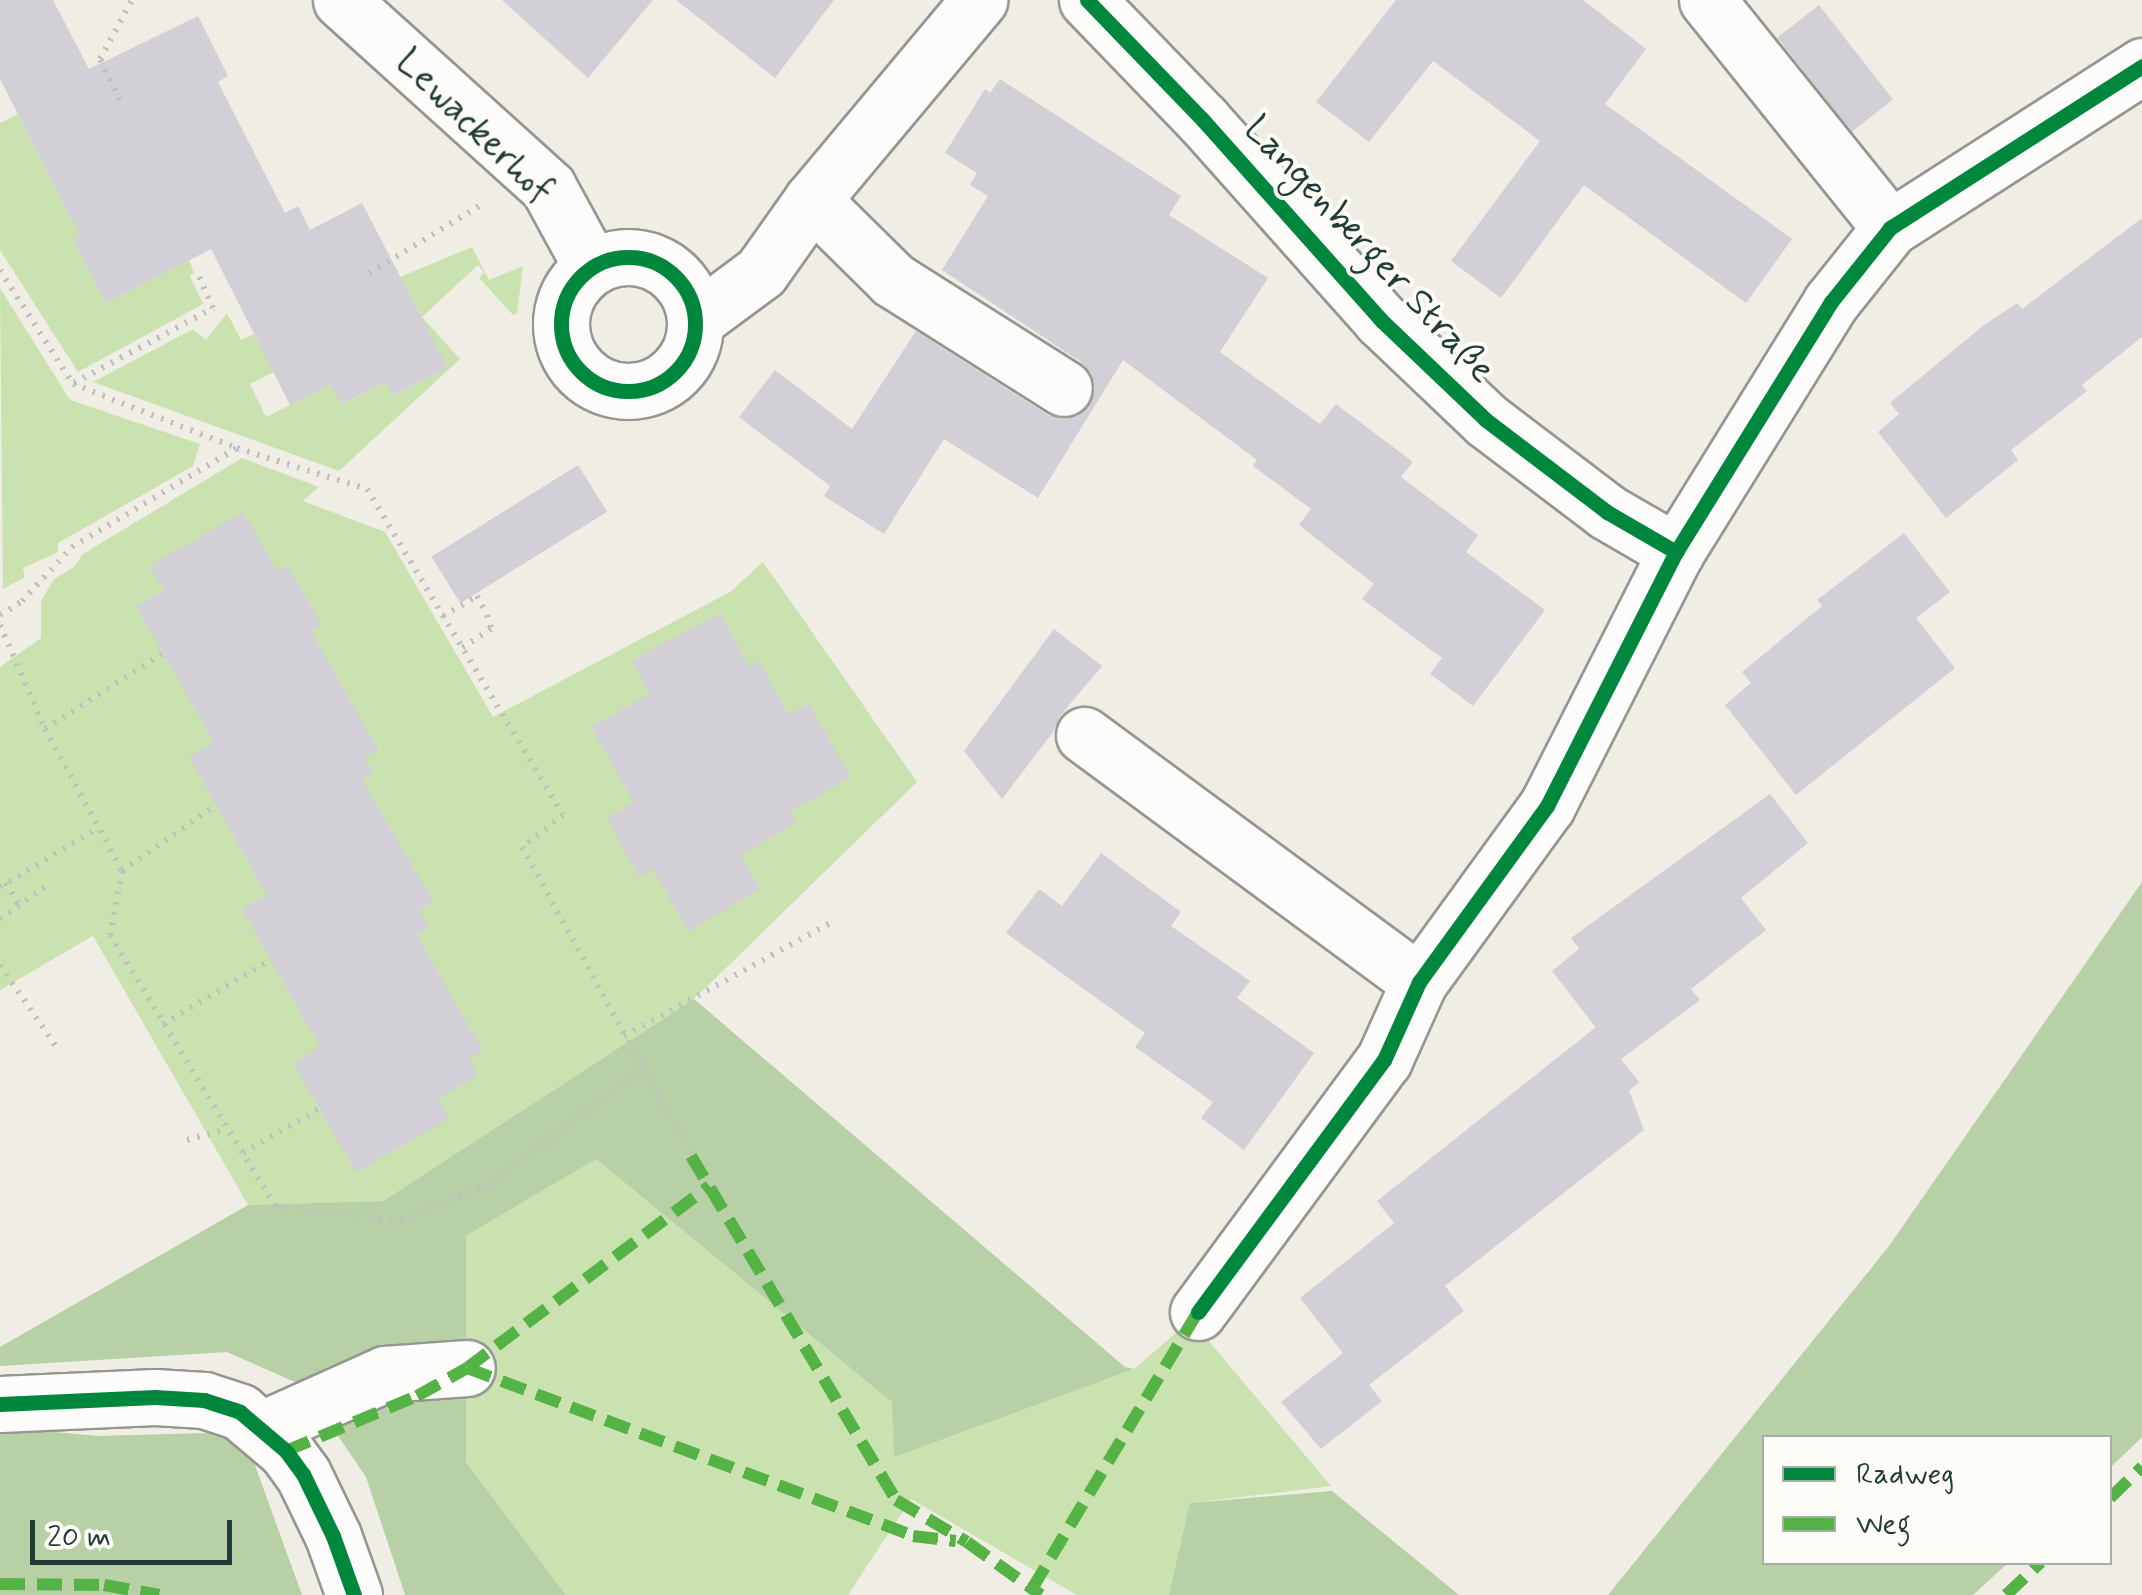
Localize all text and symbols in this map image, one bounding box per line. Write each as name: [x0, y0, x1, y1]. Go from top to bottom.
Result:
street label: Lewackerhof: [385, 40, 563, 214]
street label: Langenberger Straße: [1234, 107, 1504, 393]
legend: [1762, 1435, 2112, 1565]
text: Radweg: [1856, 1455, 1954, 1494]
scale bar: [35, 1500, 238, 1562]
text: Weg: [1856, 1505, 1911, 1544]
text: 20 m: [47, 1518, 111, 1557]

